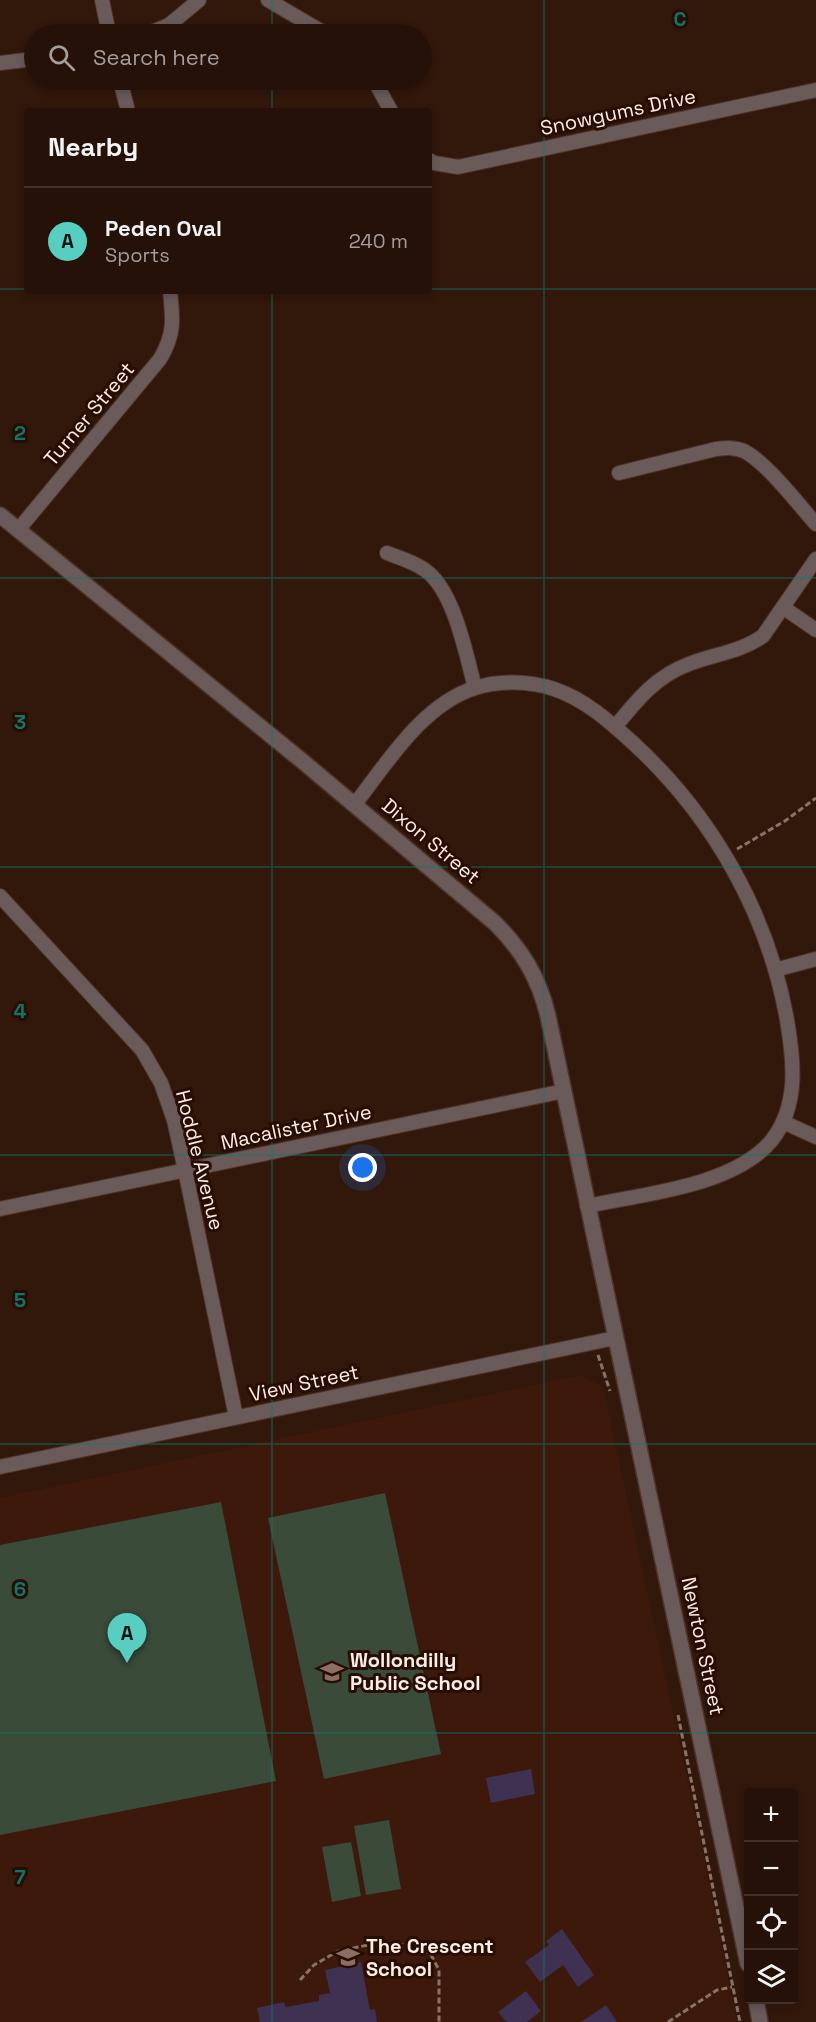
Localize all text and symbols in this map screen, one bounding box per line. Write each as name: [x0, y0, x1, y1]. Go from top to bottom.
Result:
text: C: [674, 6, 687, 32]
search box: [24, 24, 432, 90]
icon: search: [45, 41, 78, 74]
text: Search here: [93, 43, 220, 71]
street label: Snowgums Drive: [538, 83, 698, 141]
text: Nearby: [48, 130, 138, 164]
text: Peden Oval: [105, 214, 222, 242]
text: A: [61, 228, 74, 254]
text: 240 m: [349, 228, 408, 254]
text: Sports: [105, 242, 170, 268]
street label: Turner Street: [38, 357, 140, 471]
text: 2: [14, 420, 26, 446]
text: 3: [14, 709, 26, 735]
street label: Dixon Street: [377, 792, 485, 890]
text: 4: [14, 998, 27, 1024]
street label: Hoddle Avenue: [170, 1087, 230, 1233]
street label: Macalister Drive: [218, 1098, 374, 1156]
your location: [348, 1153, 377, 1182]
text: 5: [14, 1287, 26, 1313]
street label: View Street: [247, 1359, 361, 1407]
street label: Newton Street: [676, 1574, 730, 1718]
text: 6: [14, 1576, 26, 1602]
pin: A: [108, 1614, 146, 1663]
place label: Wollondilly Public School: [350, 1647, 481, 1696]
school or university icon: Wollondilly Public School: [319, 1659, 345, 1685]
map controls: [744, 1788, 798, 2004]
button: +: [744, 1788, 798, 1842]
button: −: [744, 1842, 798, 1896]
text: 7: [14, 1864, 26, 1890]
button: locate: [744, 1896, 798, 1950]
place label: The Crescent School: [366, 1933, 494, 1982]
school or university icon: The Crescent School: [335, 1944, 361, 1970]
button: layers: [744, 1950, 798, 2004]

